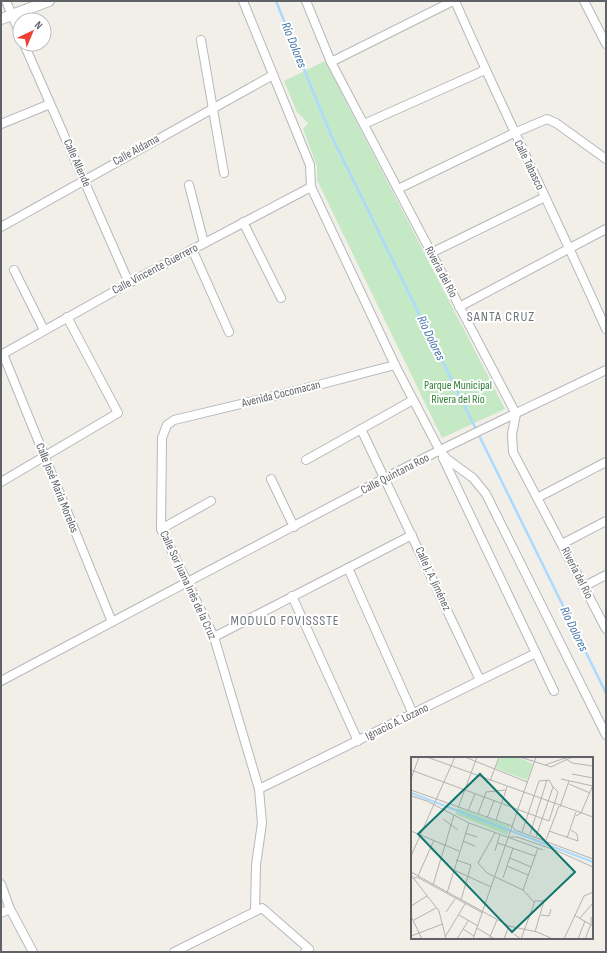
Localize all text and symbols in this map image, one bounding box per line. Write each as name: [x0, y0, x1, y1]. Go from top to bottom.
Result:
north arrow: [12, 12, 52, 52]
text: N: [32, 18, 45, 32]
water label: Río Dolores: [278, 20, 311, 71]
street label: Calle Aldama: [110, 131, 162, 169]
street label: Calle Allende: [60, 137, 94, 189]
street label: Calle Tabasco: [510, 138, 548, 192]
street label: Calle Vincente Guerrero: [110, 240, 200, 298]
street label: Riveria del Río: [421, 244, 461, 300]
district label: SANTA CRUZ: [467, 308, 535, 325]
water label: Río Dolores: [413, 313, 449, 363]
street label: Avenida Cocomacan: [239, 377, 322, 411]
park label: Parque Municipal Rivera del Río: [424, 378, 492, 407]
street label: Calle José María Morelos: [32, 441, 82, 535]
street label: Calle Quintana Roo: [358, 450, 432, 498]
street label: Calle Sor Juana Inés de la Cruz: [156, 528, 220, 642]
street label: Calle J. A. Jiménez: [412, 545, 455, 614]
street label: Riveria del Río: [558, 545, 596, 601]
water label: Río Dolores: [556, 604, 592, 654]
district label: MODULO FOVISSSTE: [230, 612, 340, 629]
street label: Ignacio A. Lozano: [363, 700, 431, 744]
inset map: [411, 757, 593, 939]

